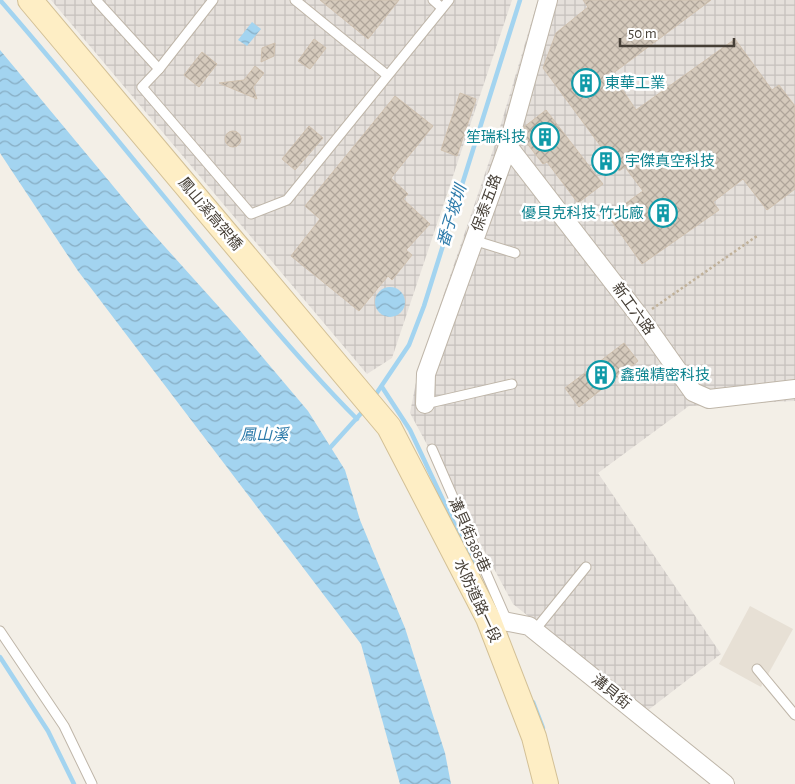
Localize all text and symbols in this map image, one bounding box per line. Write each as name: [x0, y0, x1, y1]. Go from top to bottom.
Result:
scale bar: [620, 15, 734, 47]
text: 50 m: [628, 26, 657, 41]
building icon: 東華工業: [571, 68, 601, 98]
place label: 東華工業: [605, 75, 665, 91]
building icon: 笙瑞科技: [530, 122, 560, 152]
place label: 笙瑞科技: [466, 129, 526, 145]
building icon: 宇傑真空科技: [591, 146, 621, 176]
place label: 宇傑真空科技: [625, 152, 715, 169]
street label: 保泰五路: [468, 172, 504, 234]
street label: 鳳山溪高架橋: [175, 174, 245, 253]
water label: 番子坡圳: [434, 181, 470, 249]
building icon: 優貝克科技 竹北廠: [648, 198, 678, 228]
place label: 優貝克科技 竹北廠: [522, 204, 644, 221]
street label: 新工六路: [609, 280, 658, 338]
building icon: 鑫強精密科技: [586, 360, 616, 390]
place label: 鑫強精密科技: [620, 366, 710, 383]
water label: 鳳山溪: [240, 426, 290, 443]
street label: 溝貝街388巷: [446, 495, 493, 575]
street label: 水防道路一段: [451, 557, 504, 645]
street label: 溝貝街: [589, 671, 634, 712]

